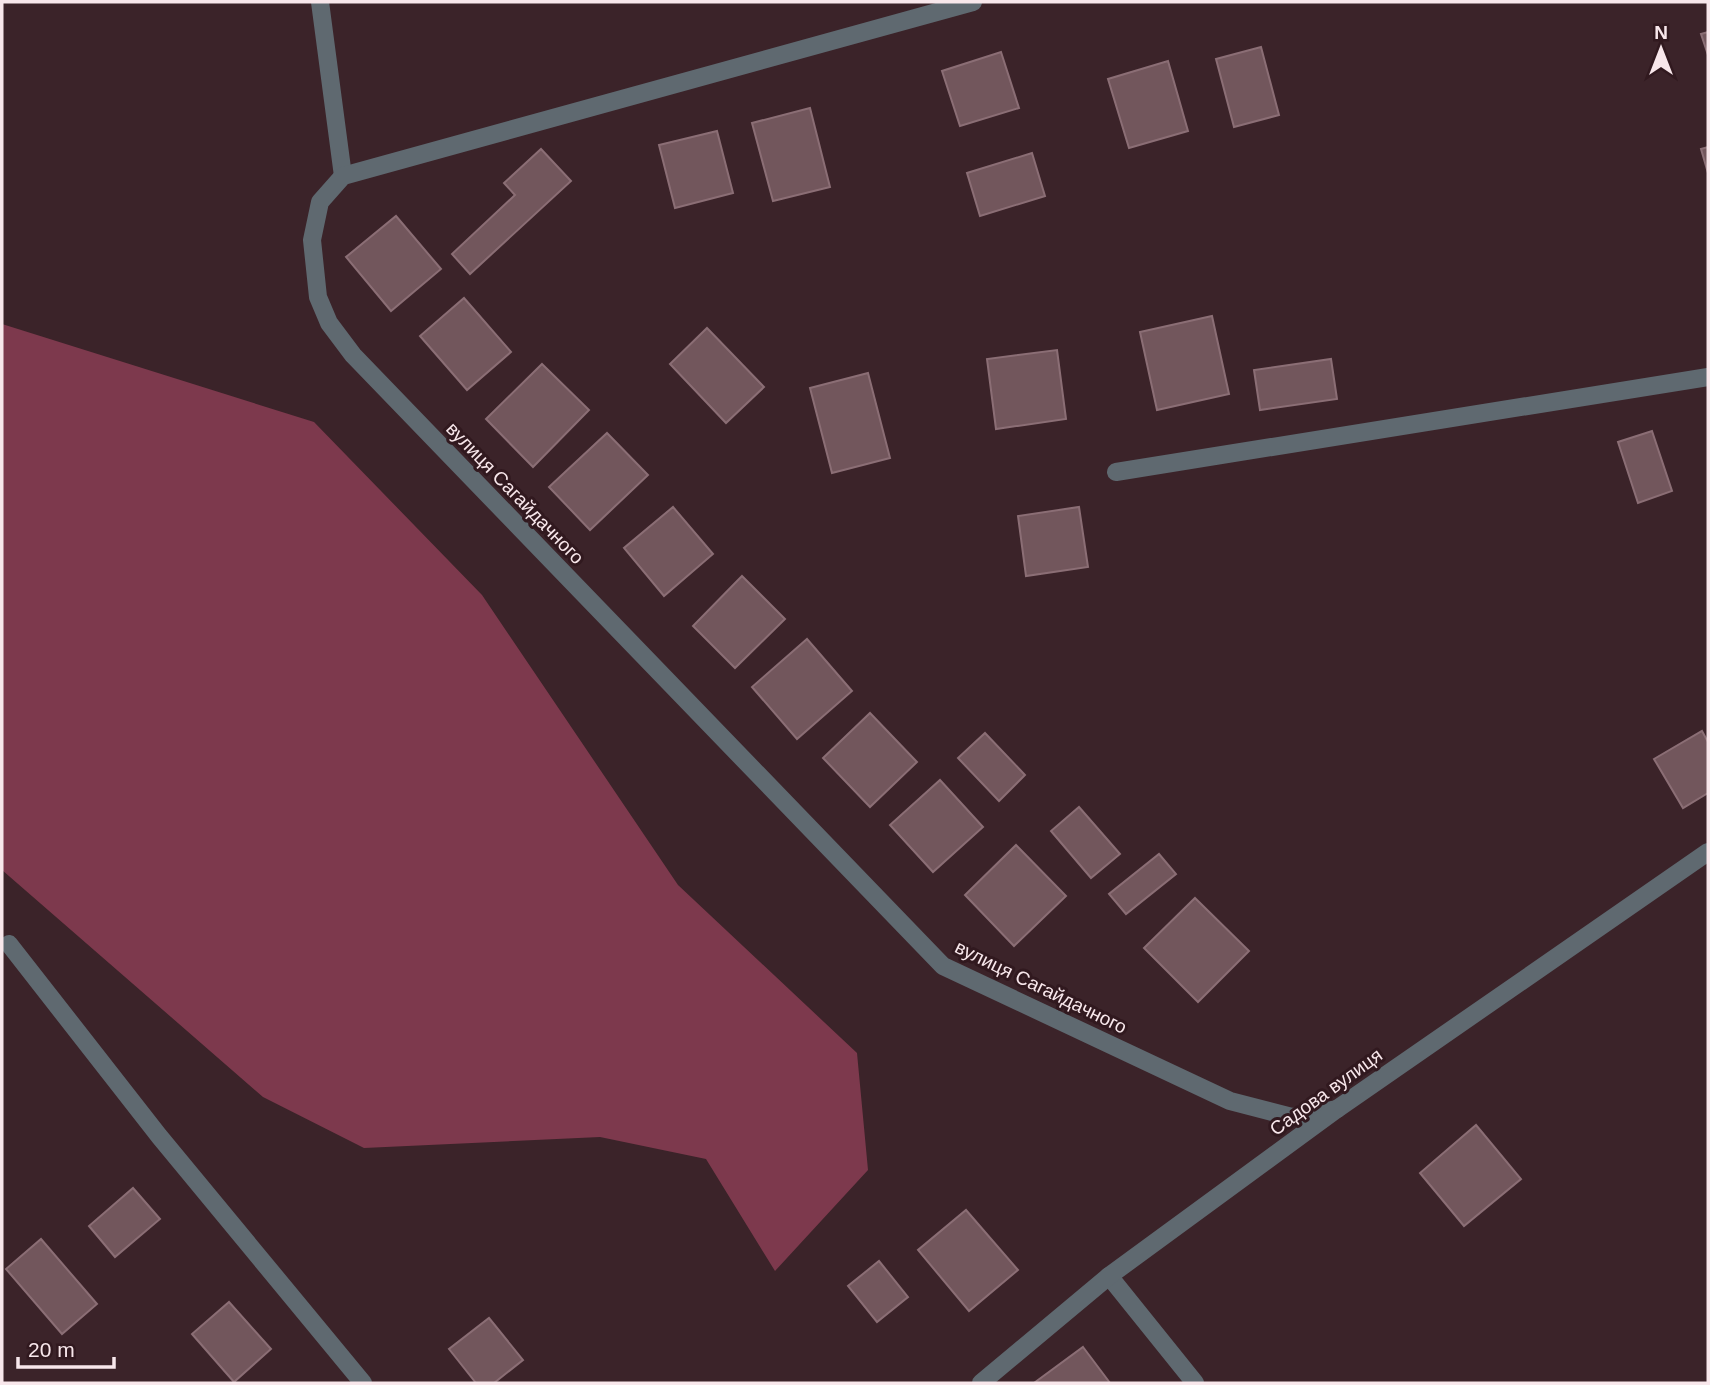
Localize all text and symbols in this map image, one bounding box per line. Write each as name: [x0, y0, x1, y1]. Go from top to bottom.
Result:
north arrow: [1626, 14, 1696, 84]
text: N: [1654, 22, 1668, 43]
street label: вулиця Сагайдачного: [442, 418, 588, 568]
street label: вулиця Сагайдачного: [952, 936, 1130, 1038]
street label: Садова вулиця: [1266, 1044, 1386, 1140]
scale bar: [18, 1326, 114, 1370]
text: 20 m: [28, 1338, 75, 1361]

